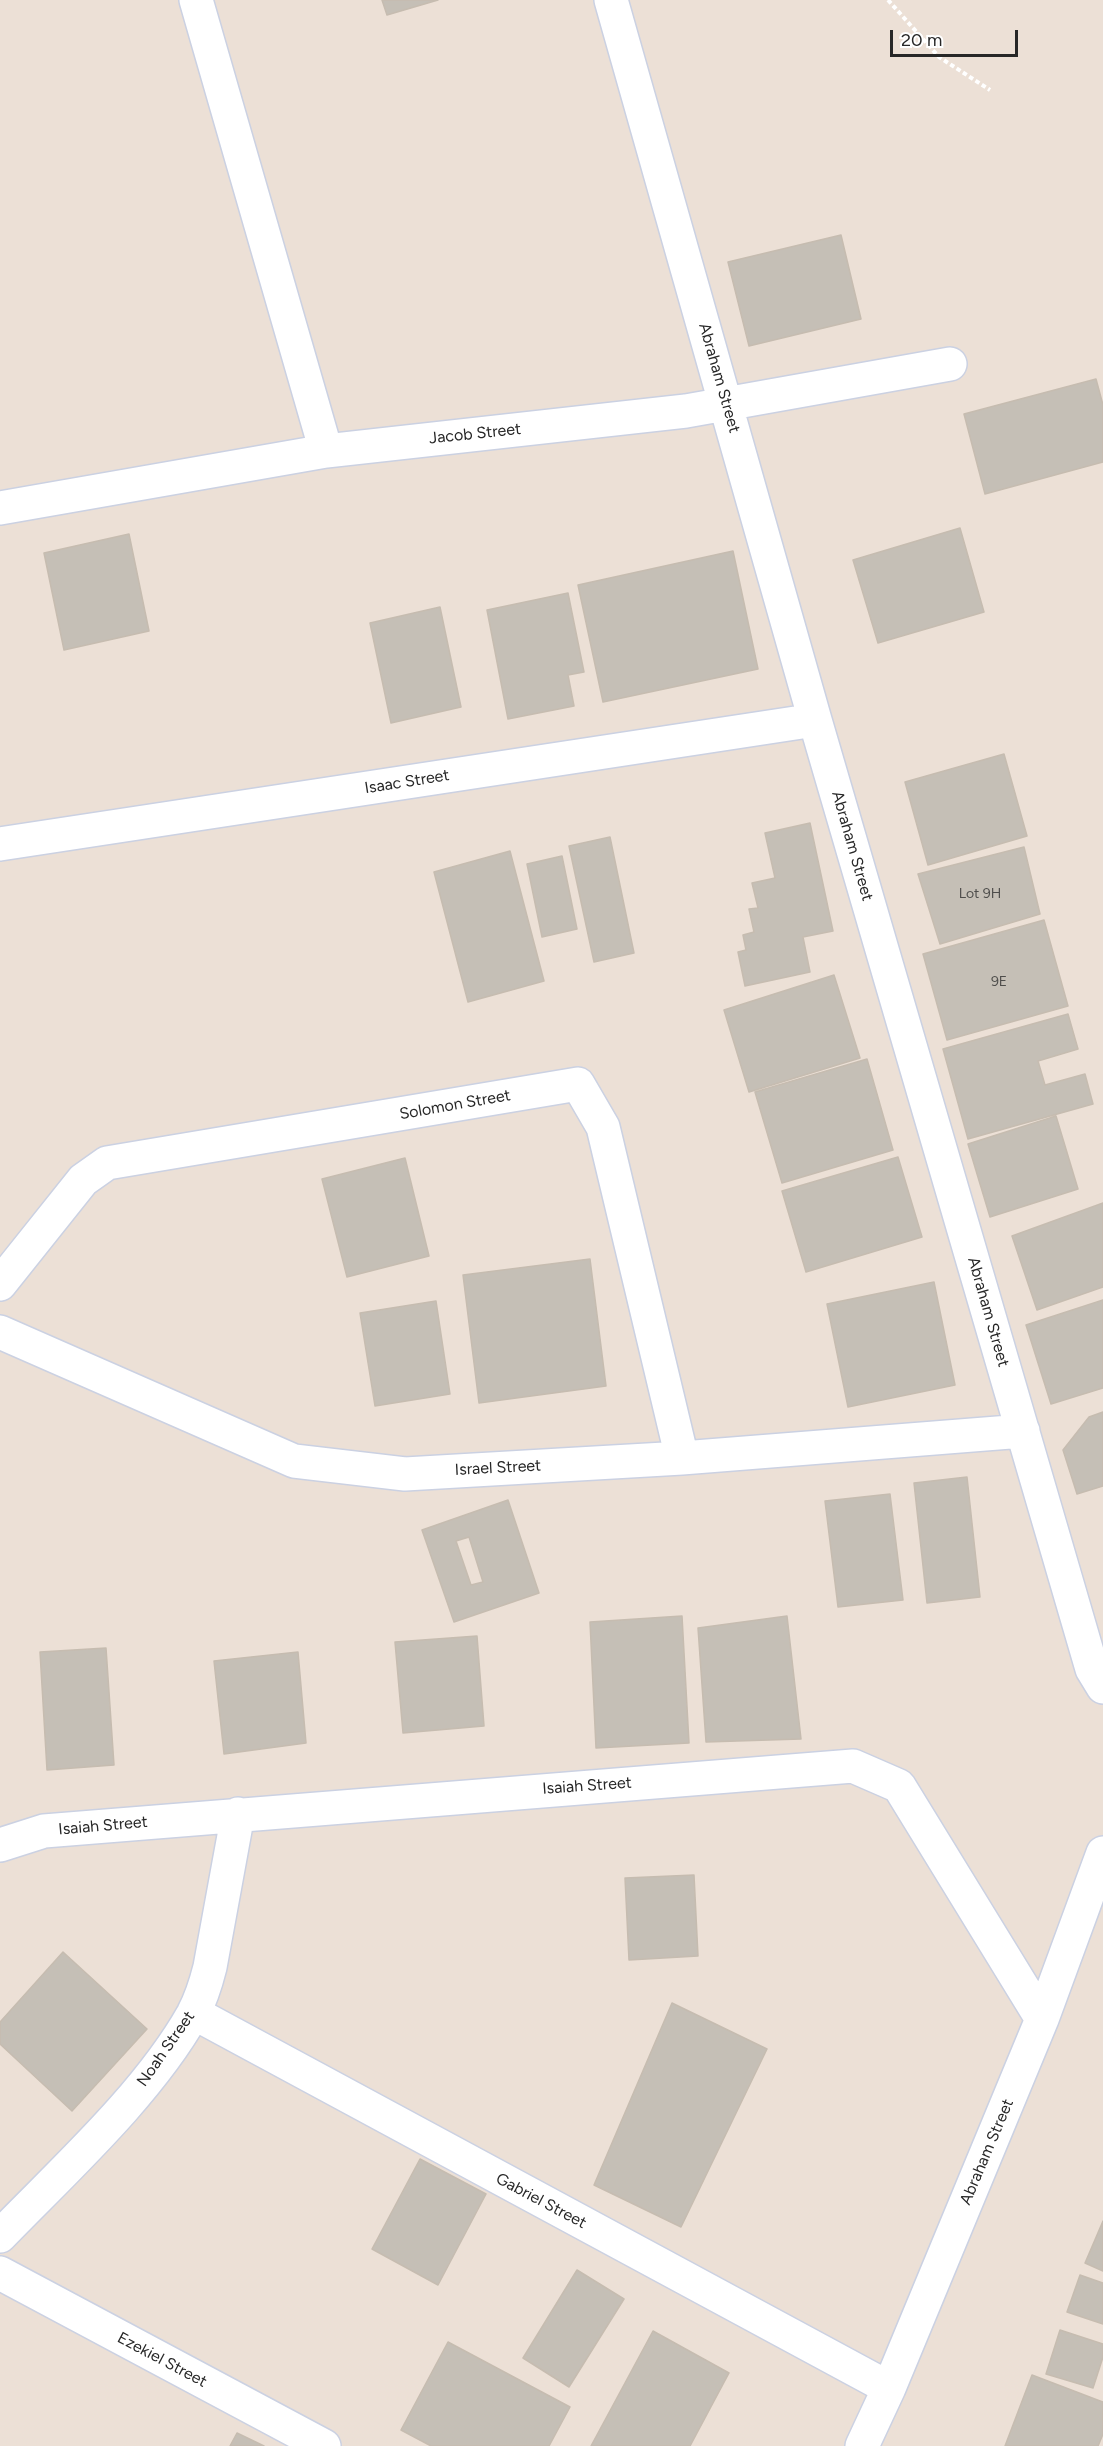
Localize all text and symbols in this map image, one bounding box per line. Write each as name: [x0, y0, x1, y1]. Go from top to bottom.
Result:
scale bar: [893, 18, 1020, 56]
text: 20 m: [901, 29, 942, 51]
street label: Abraham Street: [694, 321, 744, 435]
street label: Jacob Street: [428, 420, 522, 448]
street label: Isaac Street: [363, 766, 451, 798]
street label: Abraham Street: [827, 789, 877, 903]
house number: Lot 9H: [959, 886, 1001, 902]
house number: 9E: [991, 974, 1007, 990]
street label: Solomon Street: [398, 1086, 512, 1124]
street label: Abraham Street: [963, 1255, 1013, 1369]
street label: Israel Street: [454, 1456, 542, 1480]
street label: Isaiah Street: [542, 1773, 632, 1799]
street label: Isaiah Street: [58, 1813, 148, 1839]
street label: Noah Street: [133, 2008, 199, 2090]
street label: Abraham Street: [956, 2096, 1018, 2208]
street label: Gabriel Street: [492, 2169, 590, 2233]
street label: Ezekiel Street: [114, 2328, 210, 2392]

